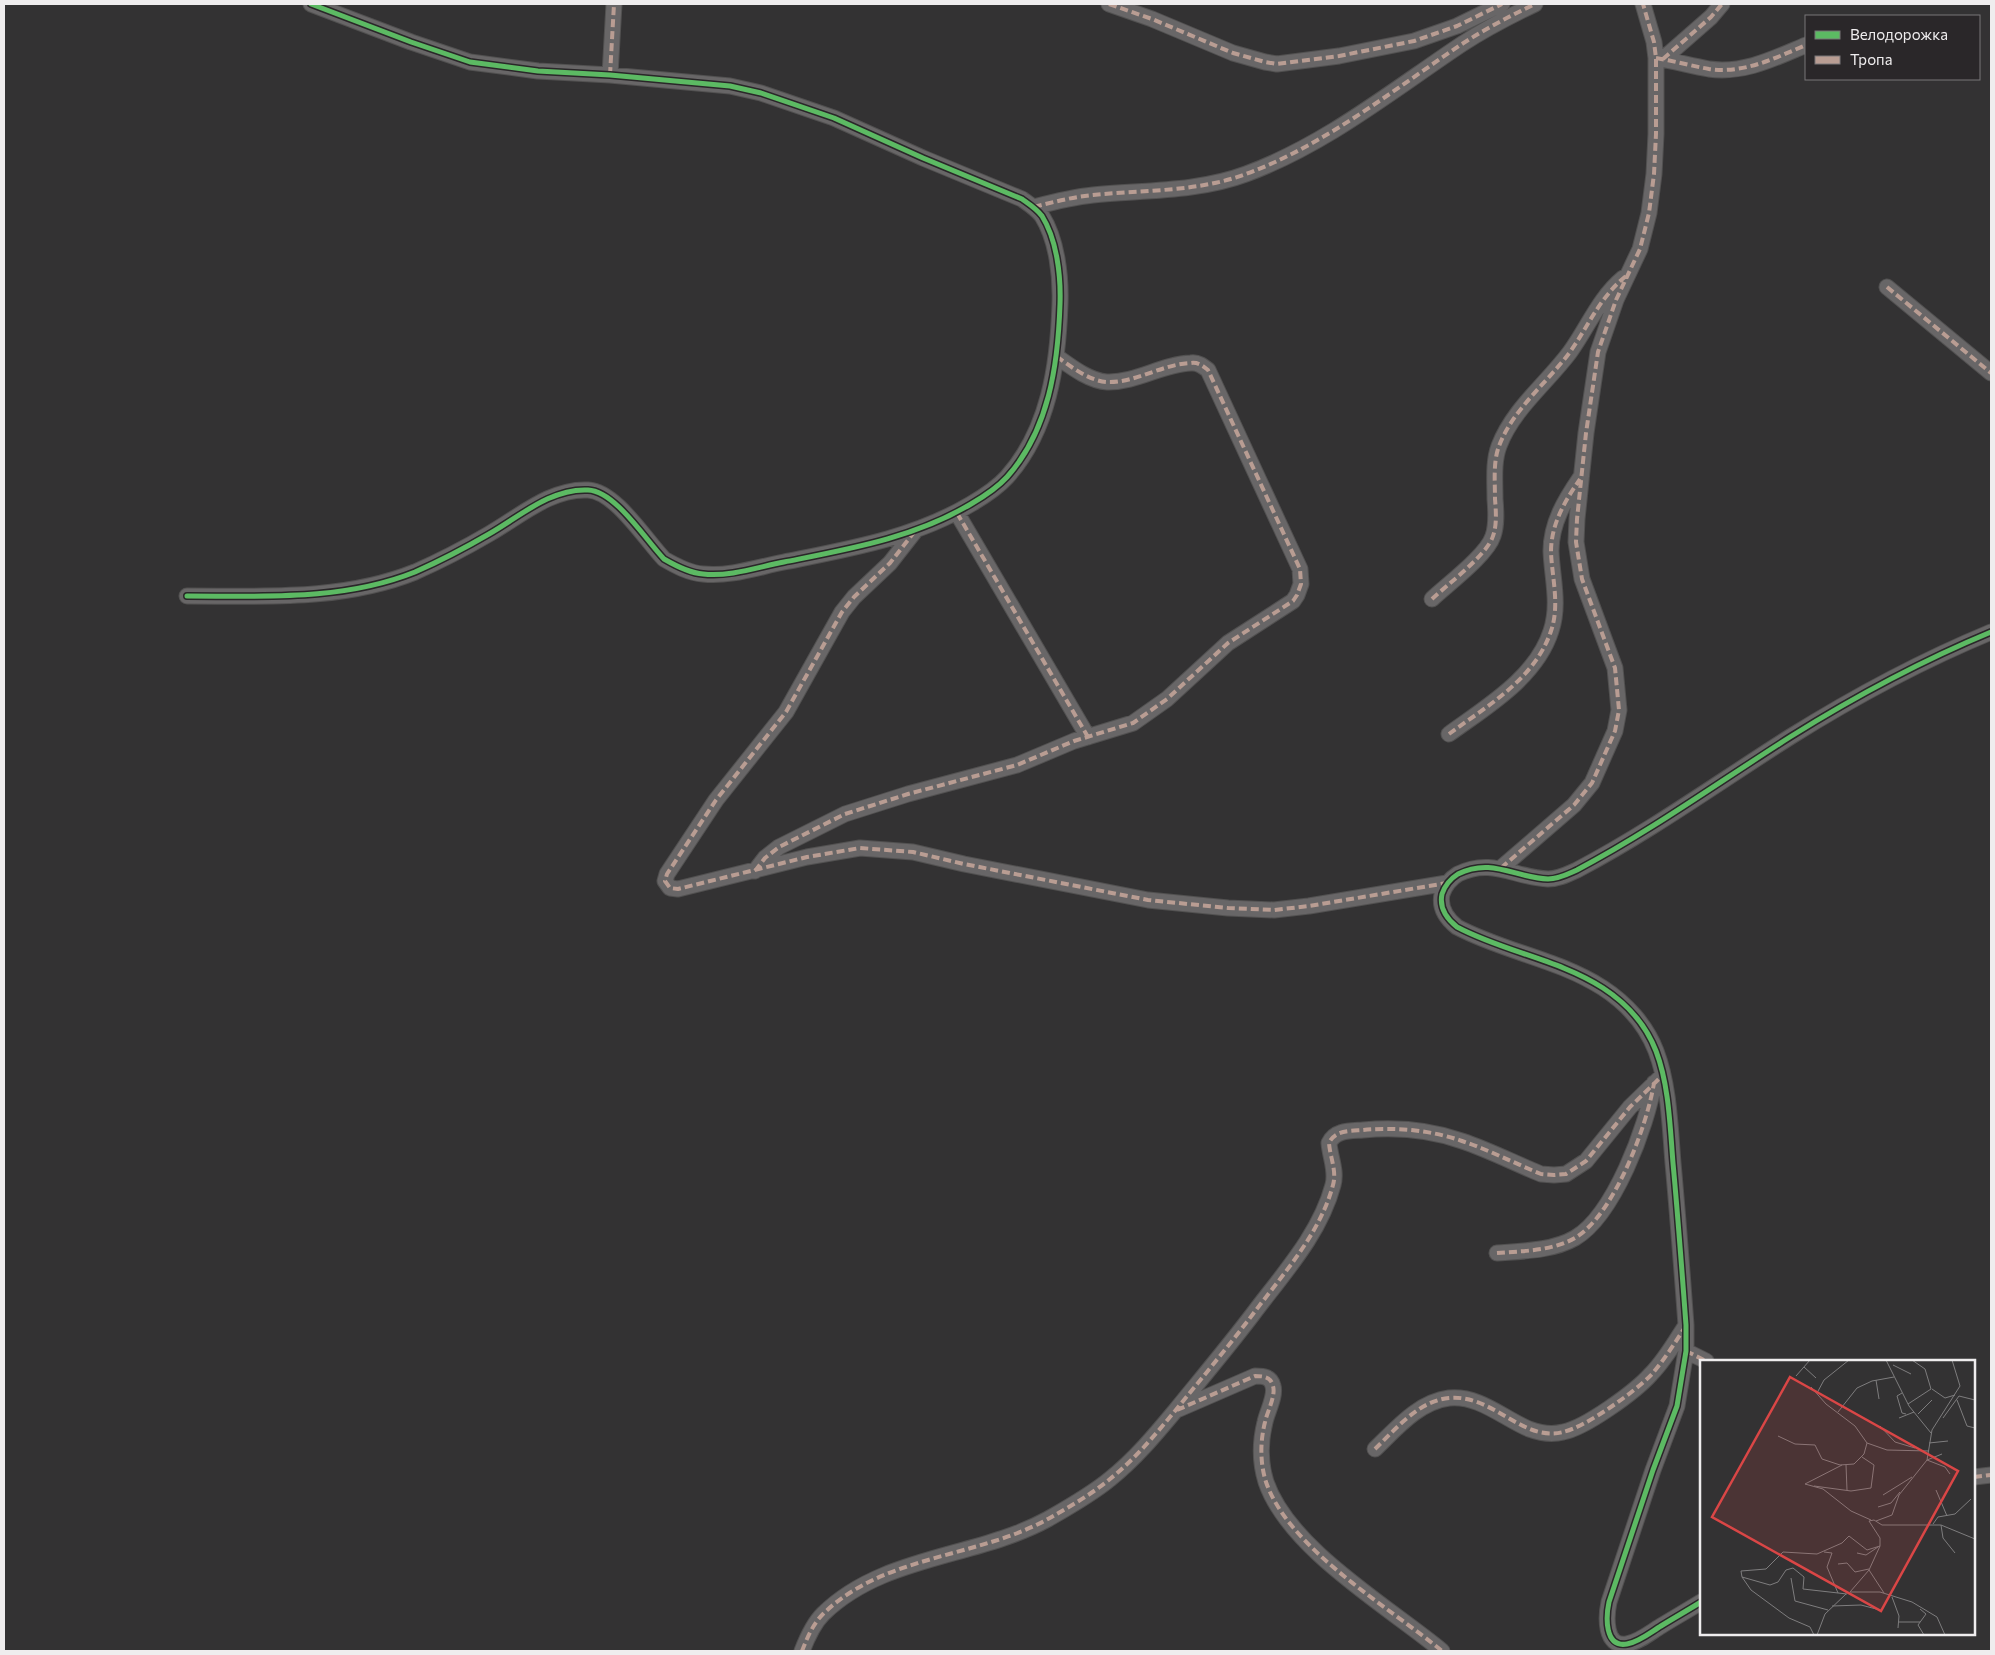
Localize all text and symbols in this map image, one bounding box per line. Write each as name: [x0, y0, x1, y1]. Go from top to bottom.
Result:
legend: [1805, 15, 1980, 80]
text: Велодорожка: [1850, 25, 1948, 43]
text: Тропа: [1850, 50, 1892, 68]
inset map: [1700, 1360, 1975, 1635]

